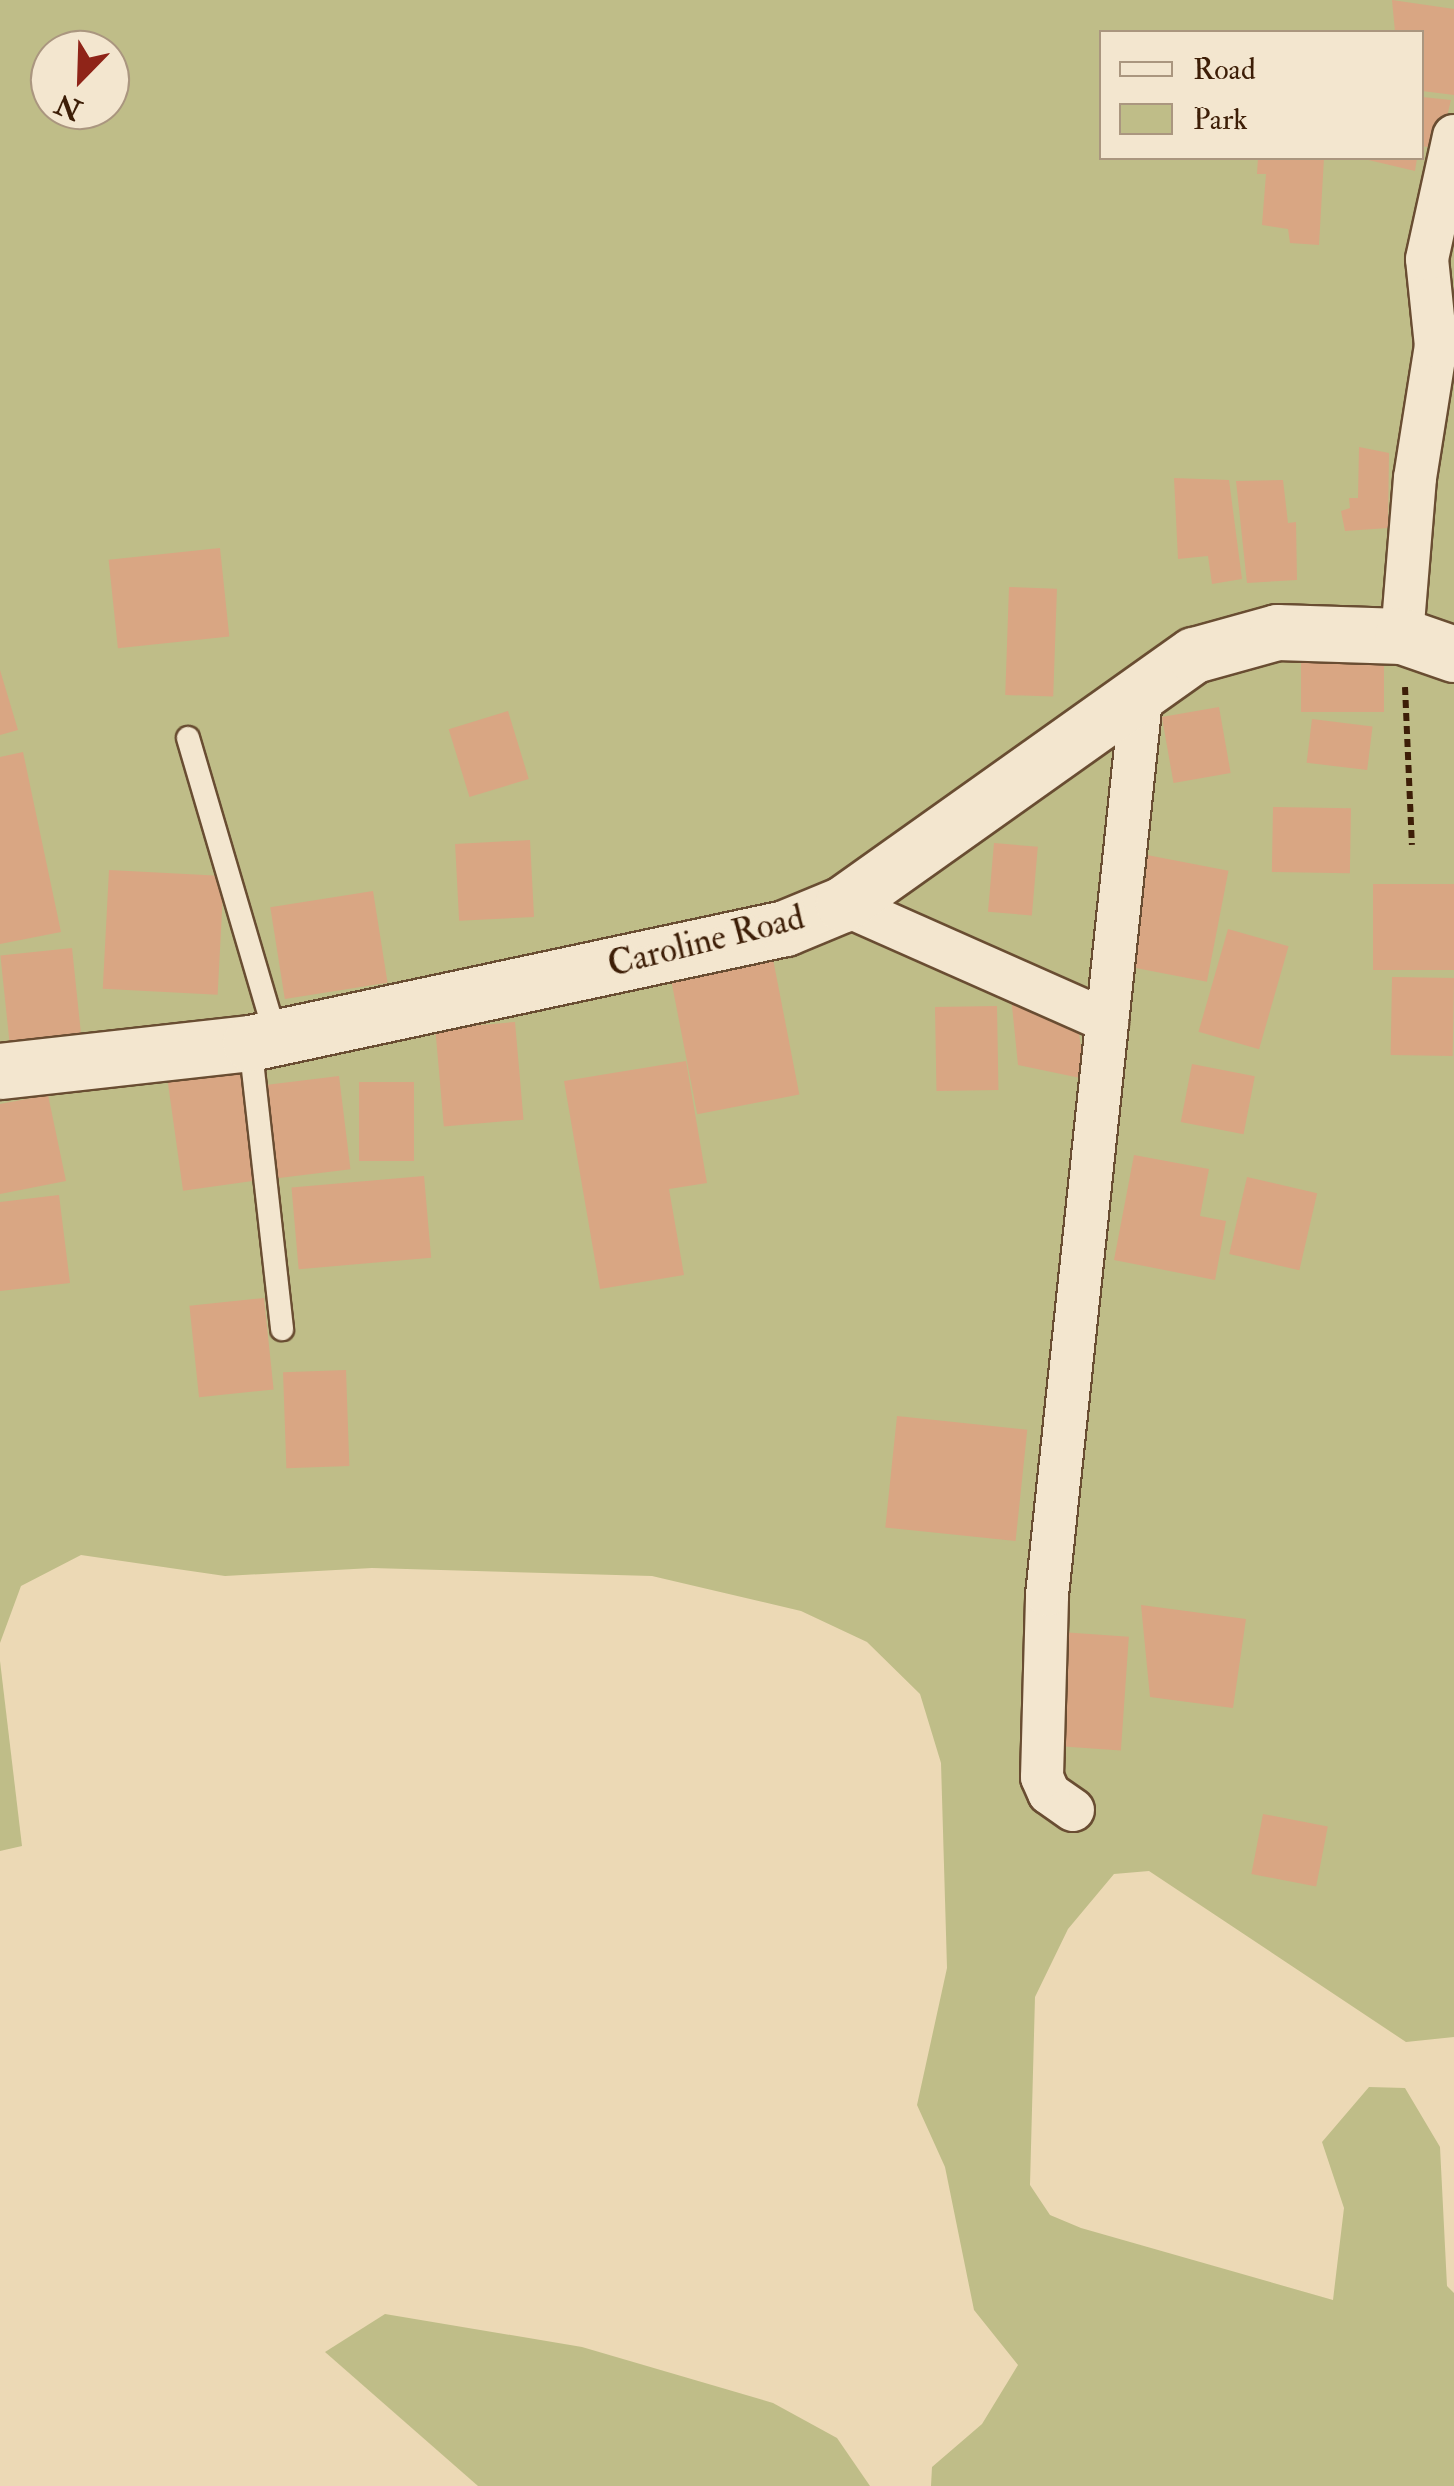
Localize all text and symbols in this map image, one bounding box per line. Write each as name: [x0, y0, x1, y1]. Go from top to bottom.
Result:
north arrow: [30, 30, 130, 130]
legend: [1099, 30, 1424, 160]
text: Road: [1193, 51, 1256, 88]
text: N: [50, 85, 87, 127]
text: Park: [1193, 101, 1248, 138]
street label: Caroline Road: [603, 896, 809, 986]

